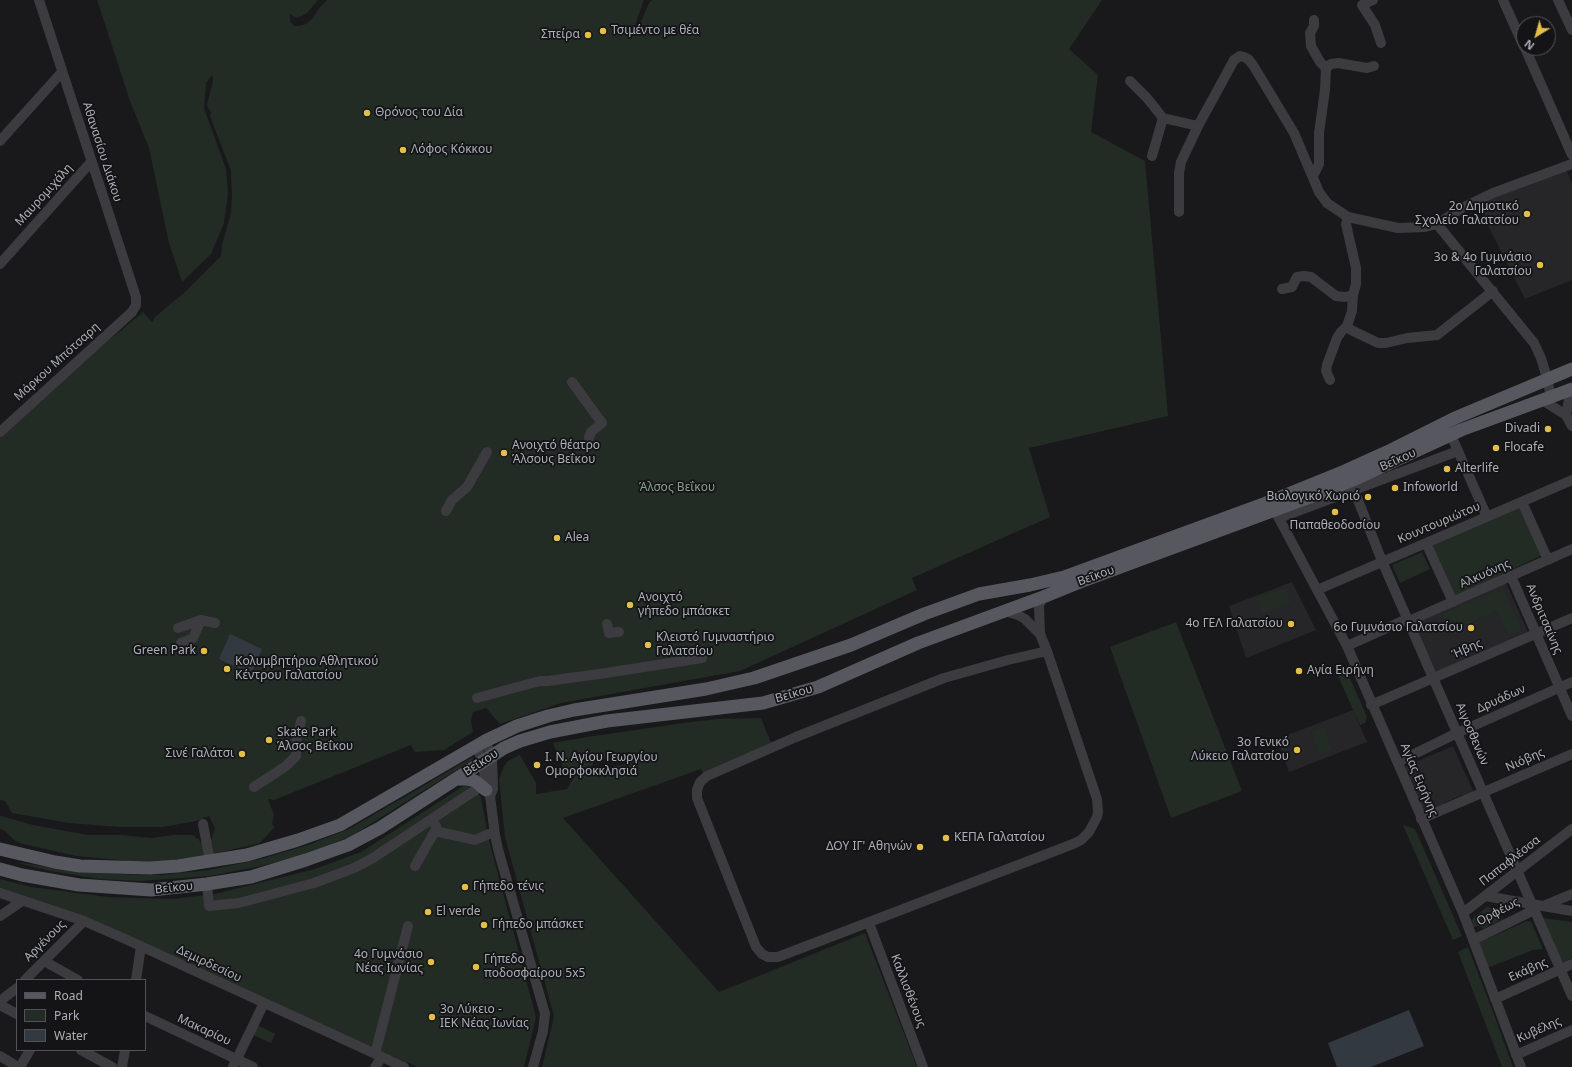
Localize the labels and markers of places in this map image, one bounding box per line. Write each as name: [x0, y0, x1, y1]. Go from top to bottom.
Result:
place label: Τσιμέντο με θέα: [611, 24, 699, 38]
marker: Τσιμέντο με θέα: [598, 26, 608, 36]
place label: Σπείρα: [541, 28, 580, 42]
marker: Σπείρα: [583, 30, 593, 40]
place label: Θρόνος του Δία: [375, 106, 463, 120]
marker: Θρόνος του Δία: [362, 108, 372, 118]
place label: Λόφος Κόκκου: [411, 143, 492, 157]
marker: Λόφος Κόκκου: [398, 145, 408, 155]
place label: 2ο Δημοτικό Σχολείο Γαλατσίου: [1415, 200, 1519, 228]
marker: 2ο Δημοτικό Σχολείο Γαλατσίου: [1522, 209, 1532, 219]
place label: 3ο & 4ο Γυμνάσιο Γαλατσίου: [1434, 251, 1532, 279]
marker: 3ο & 4ο Γυμνάσιο Γαλατσίου: [1535, 260, 1545, 270]
place label: Divadi: [1505, 422, 1540, 436]
marker: Divadi: [1543, 424, 1553, 434]
place label: Ανοιχτό θέατρο Άλσους Βεΐκου: [512, 439, 600, 467]
place label: Flocafe: [1504, 441, 1544, 455]
marker: Flocafe: [1491, 443, 1501, 453]
marker: Ανοιχτό θέατρο Άλσους Βεΐκου: [499, 448, 509, 458]
place label: Alterlife: [1455, 462, 1499, 476]
marker: Alterlife: [1442, 464, 1452, 474]
place label: Infoworld: [1403, 481, 1458, 495]
marker: Infoworld: [1390, 483, 1400, 493]
place label: Βιολογικό Χωριό: [1267, 490, 1360, 504]
marker: Βιολογικό Χωριό: [1363, 492, 1373, 502]
marker: Παπαθεοδοσίου: [1330, 507, 1340, 517]
place label: Παπαθεοδοσίου: [1290, 519, 1380, 533]
place label: Alea: [565, 531, 589, 545]
marker: Alea: [552, 533, 562, 543]
place label: Ανοιχτό γήπεδο μπάσκετ: [638, 591, 730, 619]
marker: Ανοιχτό γήπεδο μπάσκετ: [625, 600, 635, 610]
place label: 4ο ΓΕΛ Γαλατσίου: [1185, 617, 1283, 631]
marker: 4ο ΓΕΛ Γαλατσίου: [1286, 619, 1296, 629]
place label: 6ο Γυμνάσιο Γαλατσίου: [1334, 621, 1463, 635]
marker: 6ο Γυμνάσιο Γαλατσίου: [1466, 623, 1476, 633]
place label: Κλειστό Γυμναστήριο Γαλατσίου: [656, 631, 775, 659]
marker: Κλειστό Γυμναστήριο Γαλατσίου: [643, 640, 653, 650]
place label: Green Park: [133, 644, 196, 658]
marker: Green Park: [199, 646, 209, 656]
place label: Κολυμβητήριο Αθλητικού Κέντρου Γαλατσίου: [235, 655, 378, 683]
marker: Κολυμβητήριο Αθλητικού Κέντρου Γαλατσίου: [222, 664, 232, 674]
place label: Αγία Ειρήνη: [1307, 664, 1374, 678]
marker: Αγία Ειρήνη: [1294, 666, 1304, 676]
place label: Skate Park Άλσος Βεΐκου: [277, 726, 353, 754]
marker: Skate Park Άλσος Βεΐκου: [264, 735, 274, 745]
place label: 3ο Γενικό Λύκειο Γαλατσίου: [1191, 736, 1289, 764]
marker: 3ο Γενικό Λύκειο Γαλατσίου: [1292, 745, 1302, 755]
place label: Σινέ Γαλάτσι: [165, 747, 234, 761]
marker: Σινέ Γαλάτσι: [237, 749, 247, 759]
place label: Ι. Ν. Αγίου Γεωργίου Ομορφοκκλησιά: [545, 751, 658, 779]
marker: Ι. Ν. Αγίου Γεωργίου Ομορφοκκλησιά: [532, 760, 542, 770]
place label: ΚΕΠΑ Γαλατσίου: [954, 831, 1045, 845]
marker: ΚΕΠΑ Γαλατσίου: [941, 833, 951, 843]
place label: ΔΟΥ ΙΓ' Αθηνών: [826, 840, 912, 854]
marker: ΔΟΥ ΙΓ' Αθηνών: [915, 842, 925, 852]
place label: Γήπεδο τένις: [473, 880, 544, 894]
marker: Γήπεδο τένις: [460, 882, 470, 892]
place label: El verde: [436, 905, 481, 919]
marker: El verde: [423, 907, 433, 917]
place label: Γήπεδο μπάσκετ: [492, 918, 584, 932]
marker: Γήπεδο μπάσκετ: [479, 920, 489, 930]
place label: 4ο Γυμνάσιο Νέας Ιωνίας: [354, 948, 423, 976]
place label: Γήπεδο ποδοσφαίρου 5x5: [484, 953, 585, 981]
marker: 4ο Γυμνάσιο Νέας Ιωνίας: [426, 957, 436, 967]
marker: Γήπεδο ποδοσφαίρου 5x5: [471, 962, 481, 972]
place label: 3ο Λύκειο - ΙΕΚ Νέας Ιωνίας: [440, 1003, 529, 1031]
marker: 3ο Λύκειο - ΙΕΚ Νέας Ιωνίας: [427, 1012, 437, 1022]

